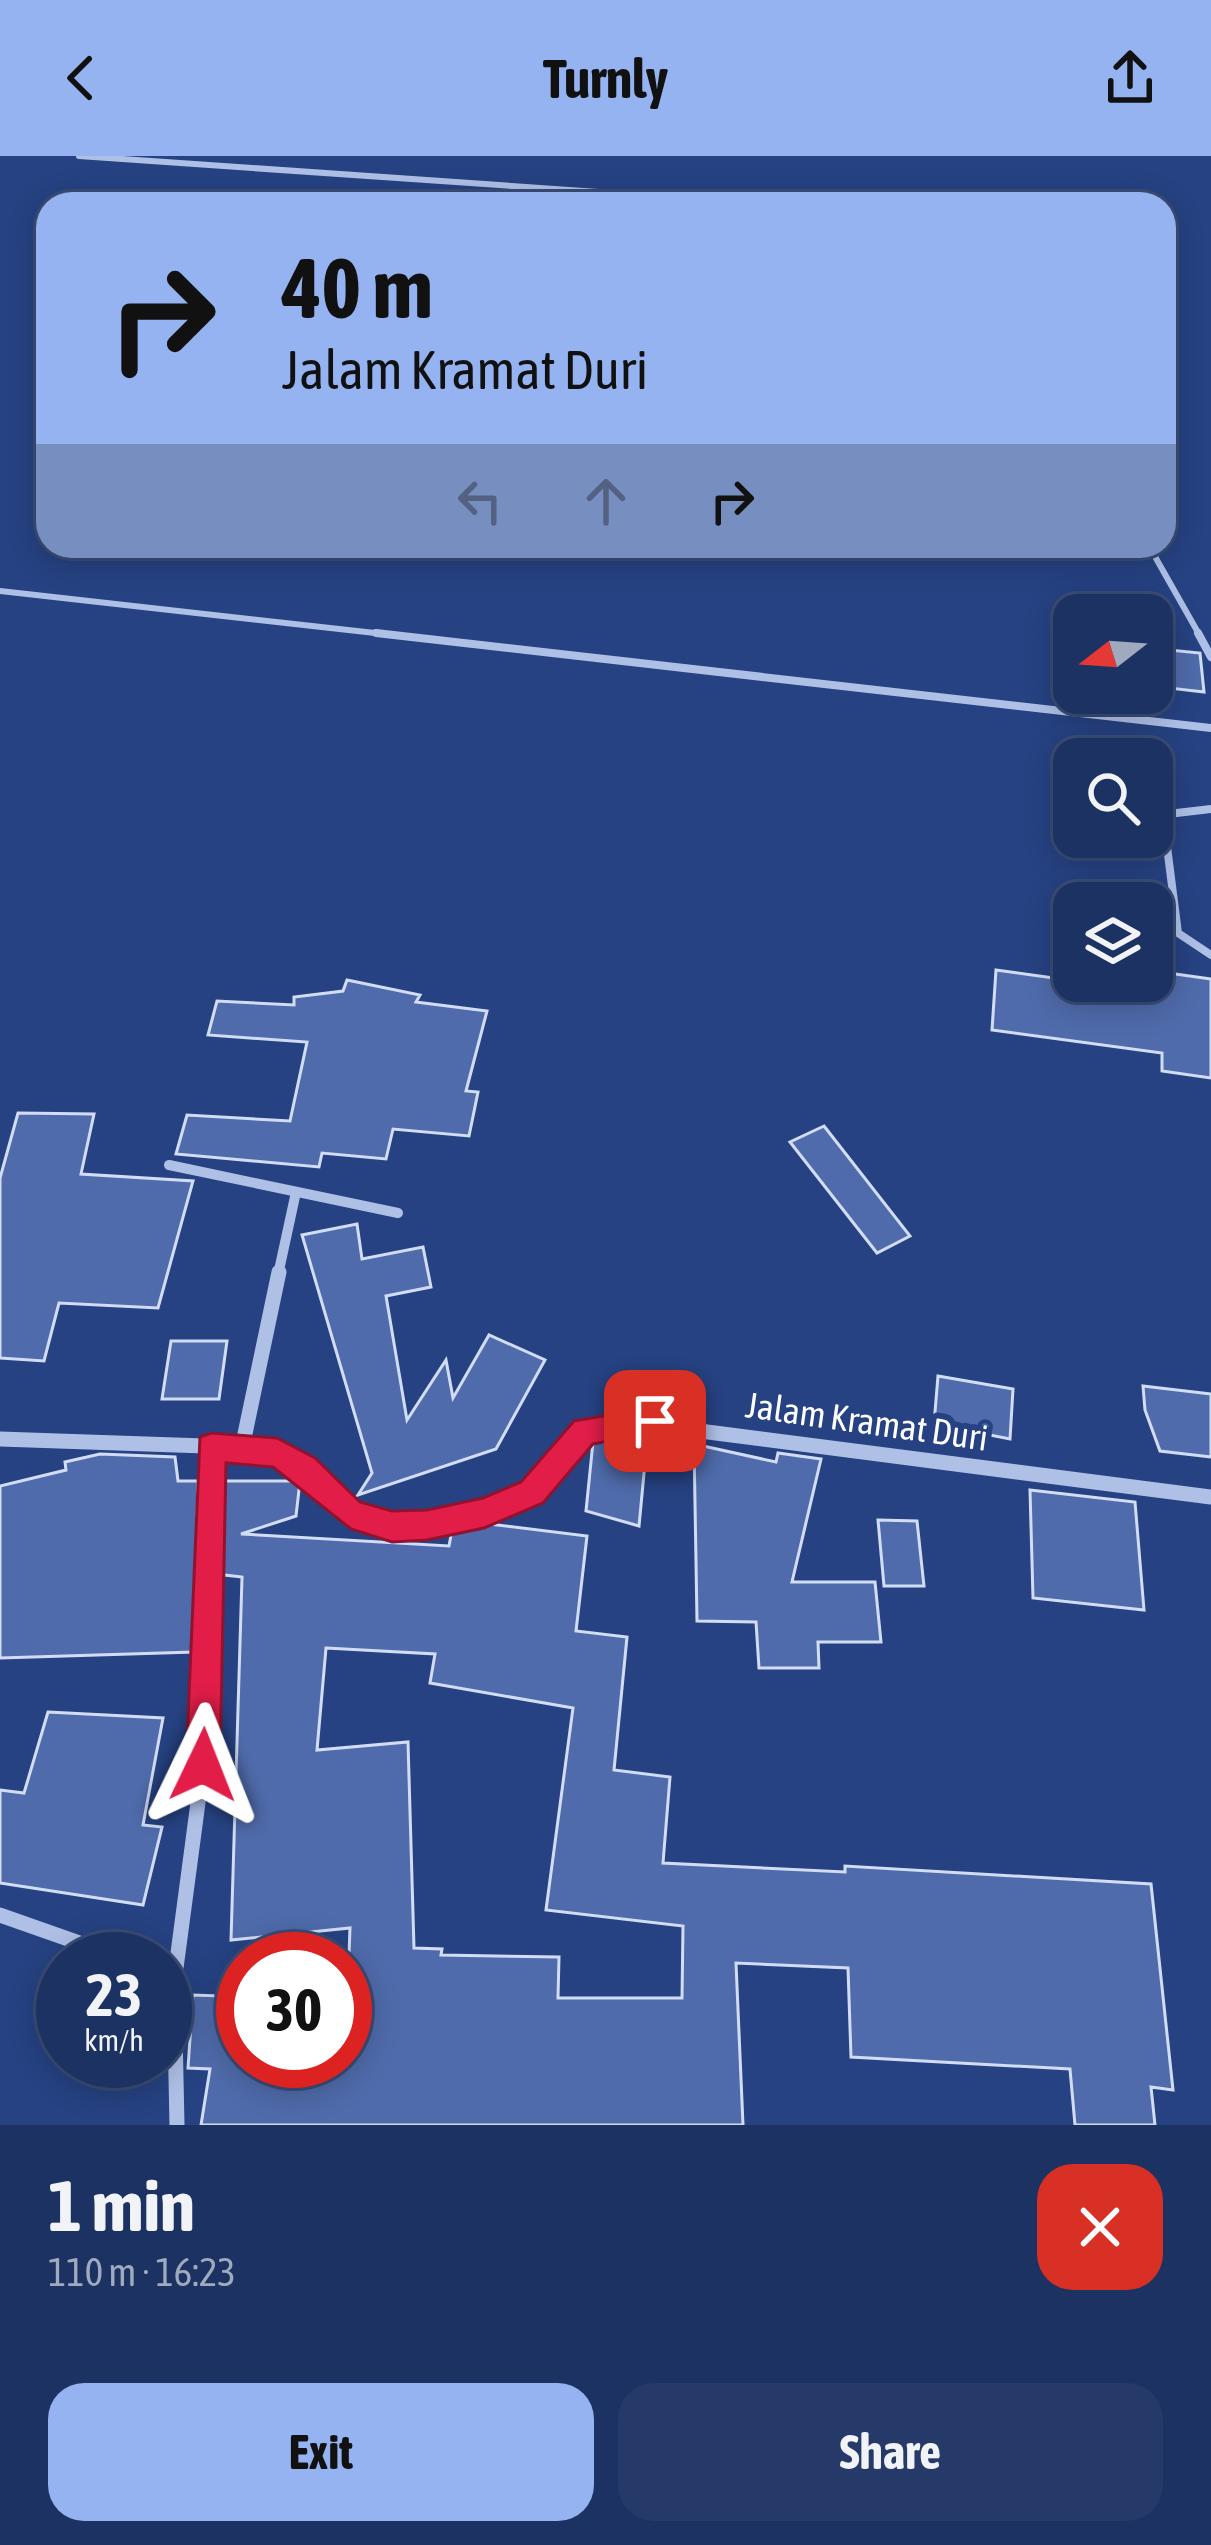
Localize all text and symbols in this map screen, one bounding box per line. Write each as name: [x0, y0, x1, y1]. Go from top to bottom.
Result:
icon: back: [48, 45, 114, 111]
icon: share: [1097, 45, 1163, 111]
text: Turnly: [543, 48, 668, 109]
icon: right: [84, 240, 240, 396]
text: 40 m: [282, 240, 433, 336]
text: Jalam Kramat Duri: [282, 339, 648, 400]
icon: left: [447, 468, 513, 534]
icon: ahead: [573, 468, 639, 534]
icon: right: [699, 468, 765, 534]
north arrow: [1053, 594, 1173, 714]
map controls: [1053, 594, 1173, 1002]
button: search: [1053, 738, 1173, 858]
button: layers: [1053, 882, 1173, 1002]
pin: [604, 1370, 706, 1472]
street label: Jalam Kramat Duri: [743, 1383, 991, 1459]
icon: arrive: [622, 1388, 688, 1454]
position arrow: [140, 1702, 266, 1828]
speed limit sign: 30: [216, 1932, 372, 2088]
text: 23: [86, 1960, 142, 2029]
text: km/h: [84, 2023, 144, 2057]
text: 1 min: [48, 2164, 195, 2246]
button: close: [1037, 2164, 1163, 2290]
text: 110 m · 16:23: [48, 2250, 236, 2294]
button: Exit: [48, 2383, 594, 2521]
button: Share: [618, 2383, 1163, 2521]

